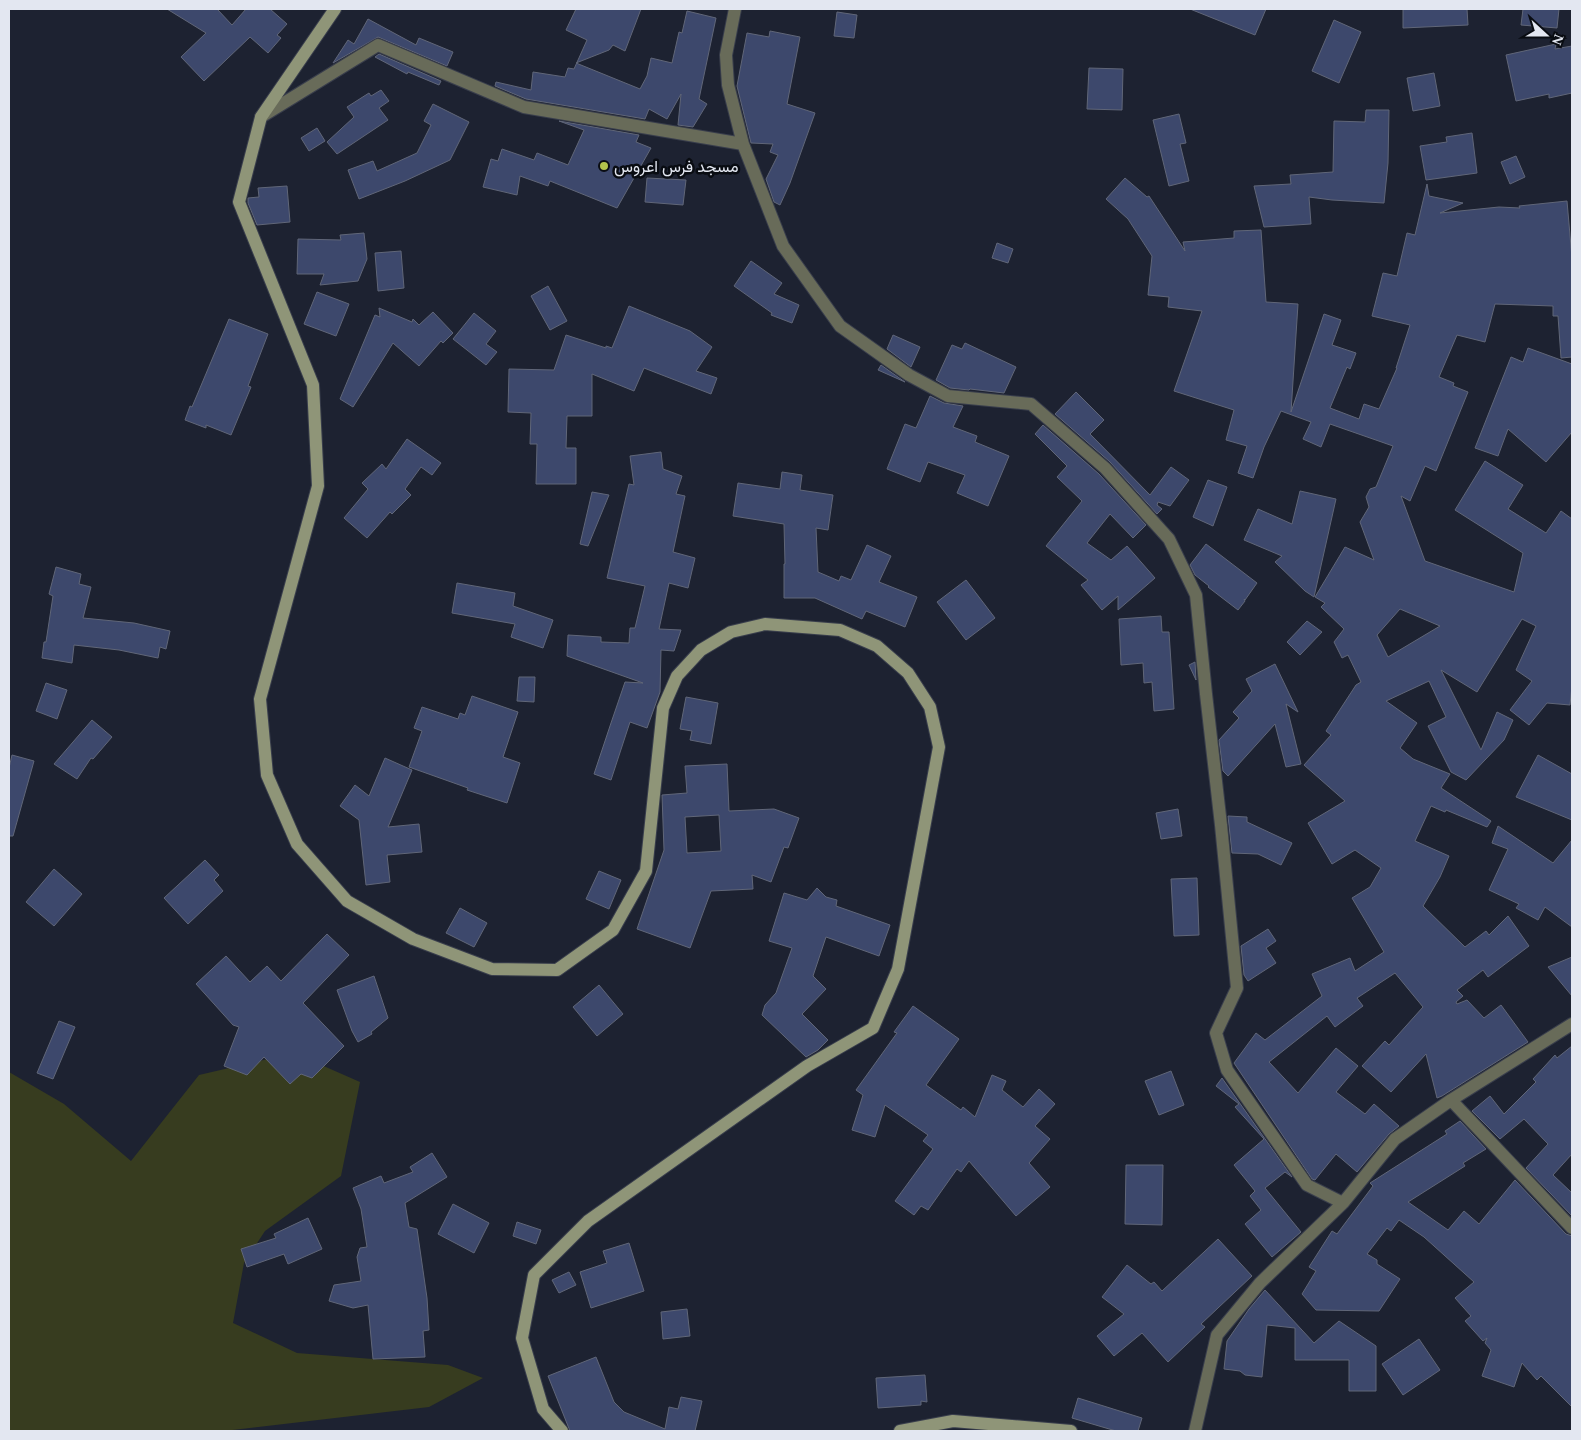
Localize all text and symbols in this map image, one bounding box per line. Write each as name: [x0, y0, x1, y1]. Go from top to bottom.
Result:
north arrow: [1521, 10, 1571, 60]
text: N: [1549, 32, 1566, 47]
place label: مسجد فرس اعروس: [614, 158, 739, 177]
marker: مسجد فرس اعروس: [598, 160, 610, 172]

